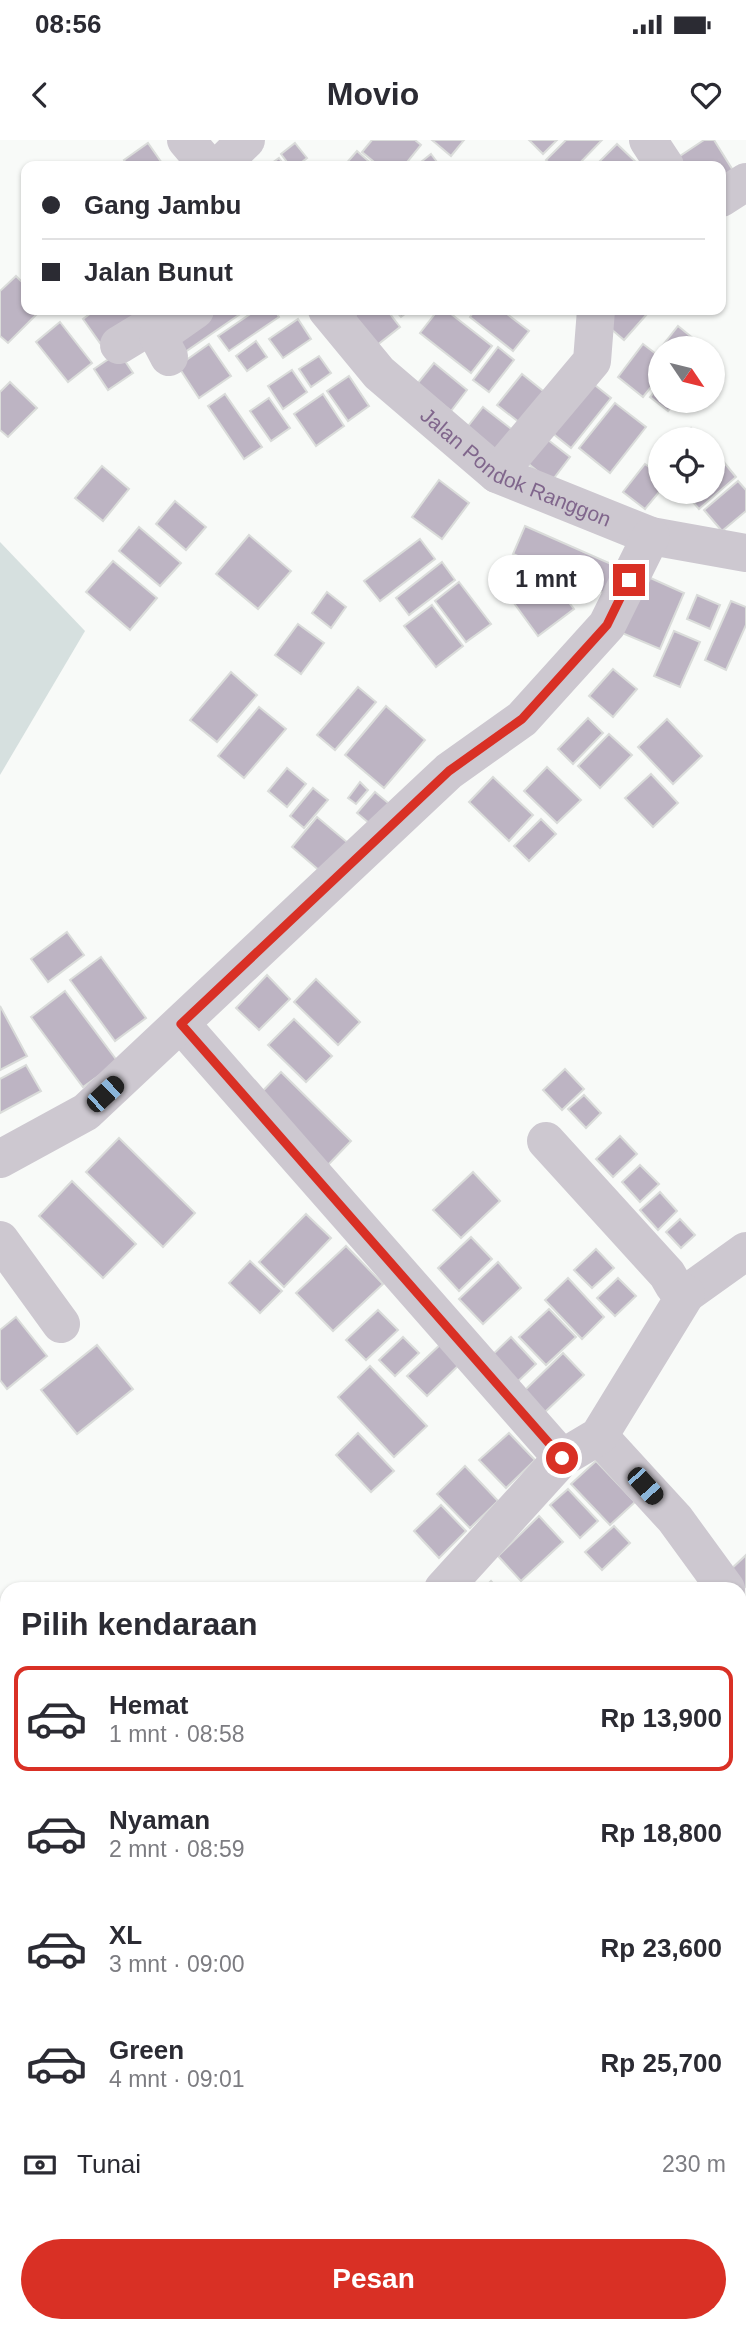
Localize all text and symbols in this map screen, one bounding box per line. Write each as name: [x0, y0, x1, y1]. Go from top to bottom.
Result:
text: 08:56: [35, 9, 102, 39]
icon: back: [21, 76, 59, 114]
text: Movio: [327, 76, 419, 112]
icon: heart: [687, 76, 725, 114]
text: Gang Jambu: [84, 190, 241, 220]
text: Jalan Bunut: [84, 257, 233, 287]
north arrow: [648, 336, 724, 413]
map controls: [648, 336, 725, 504]
street label: Jalan Pondok Ranggon: [416, 403, 615, 530]
button: locate: [648, 427, 725, 504]
callout: 1 mnt: [489, 556, 604, 604]
route end: [613, 564, 645, 596]
text: 1 mnt: [515, 566, 577, 592]
car: [83, 1072, 128, 1116]
route start: [546, 1442, 578, 1474]
car: [624, 1463, 667, 1509]
text: Pilih kendaraan: [21, 1606, 258, 1642]
icon: car: [25, 1687, 88, 1750]
text: Hemat: [109, 1690, 188, 1720]
text: Rp 13,900: [601, 1703, 722, 1733]
text: 1 mnt · 08:58: [109, 1721, 245, 1747]
icon: car: [25, 1802, 88, 1865]
text: Nyaman: [109, 1805, 210, 1835]
text: Rp 18,800: [601, 1818, 722, 1848]
text: 2 mnt · 08:59: [109, 1836, 245, 1862]
icon: car: [25, 1917, 88, 1980]
text: XL: [109, 1920, 142, 1950]
text: Rp 23,600: [601, 1933, 722, 1963]
text: 3 mnt · 09:00: [109, 1951, 245, 1977]
icon: car: [25, 2032, 88, 2095]
text: Green: [109, 2035, 184, 2065]
text: Rp 25,700: [601, 2048, 722, 2078]
text: 4 mnt · 09:01: [109, 2066, 245, 2092]
icon: cash: [21, 2146, 59, 2184]
text: Tunai: [77, 2149, 141, 2179]
text: 230 m: [662, 2151, 726, 2177]
button: Pesan: [21, 2239, 726, 2319]

